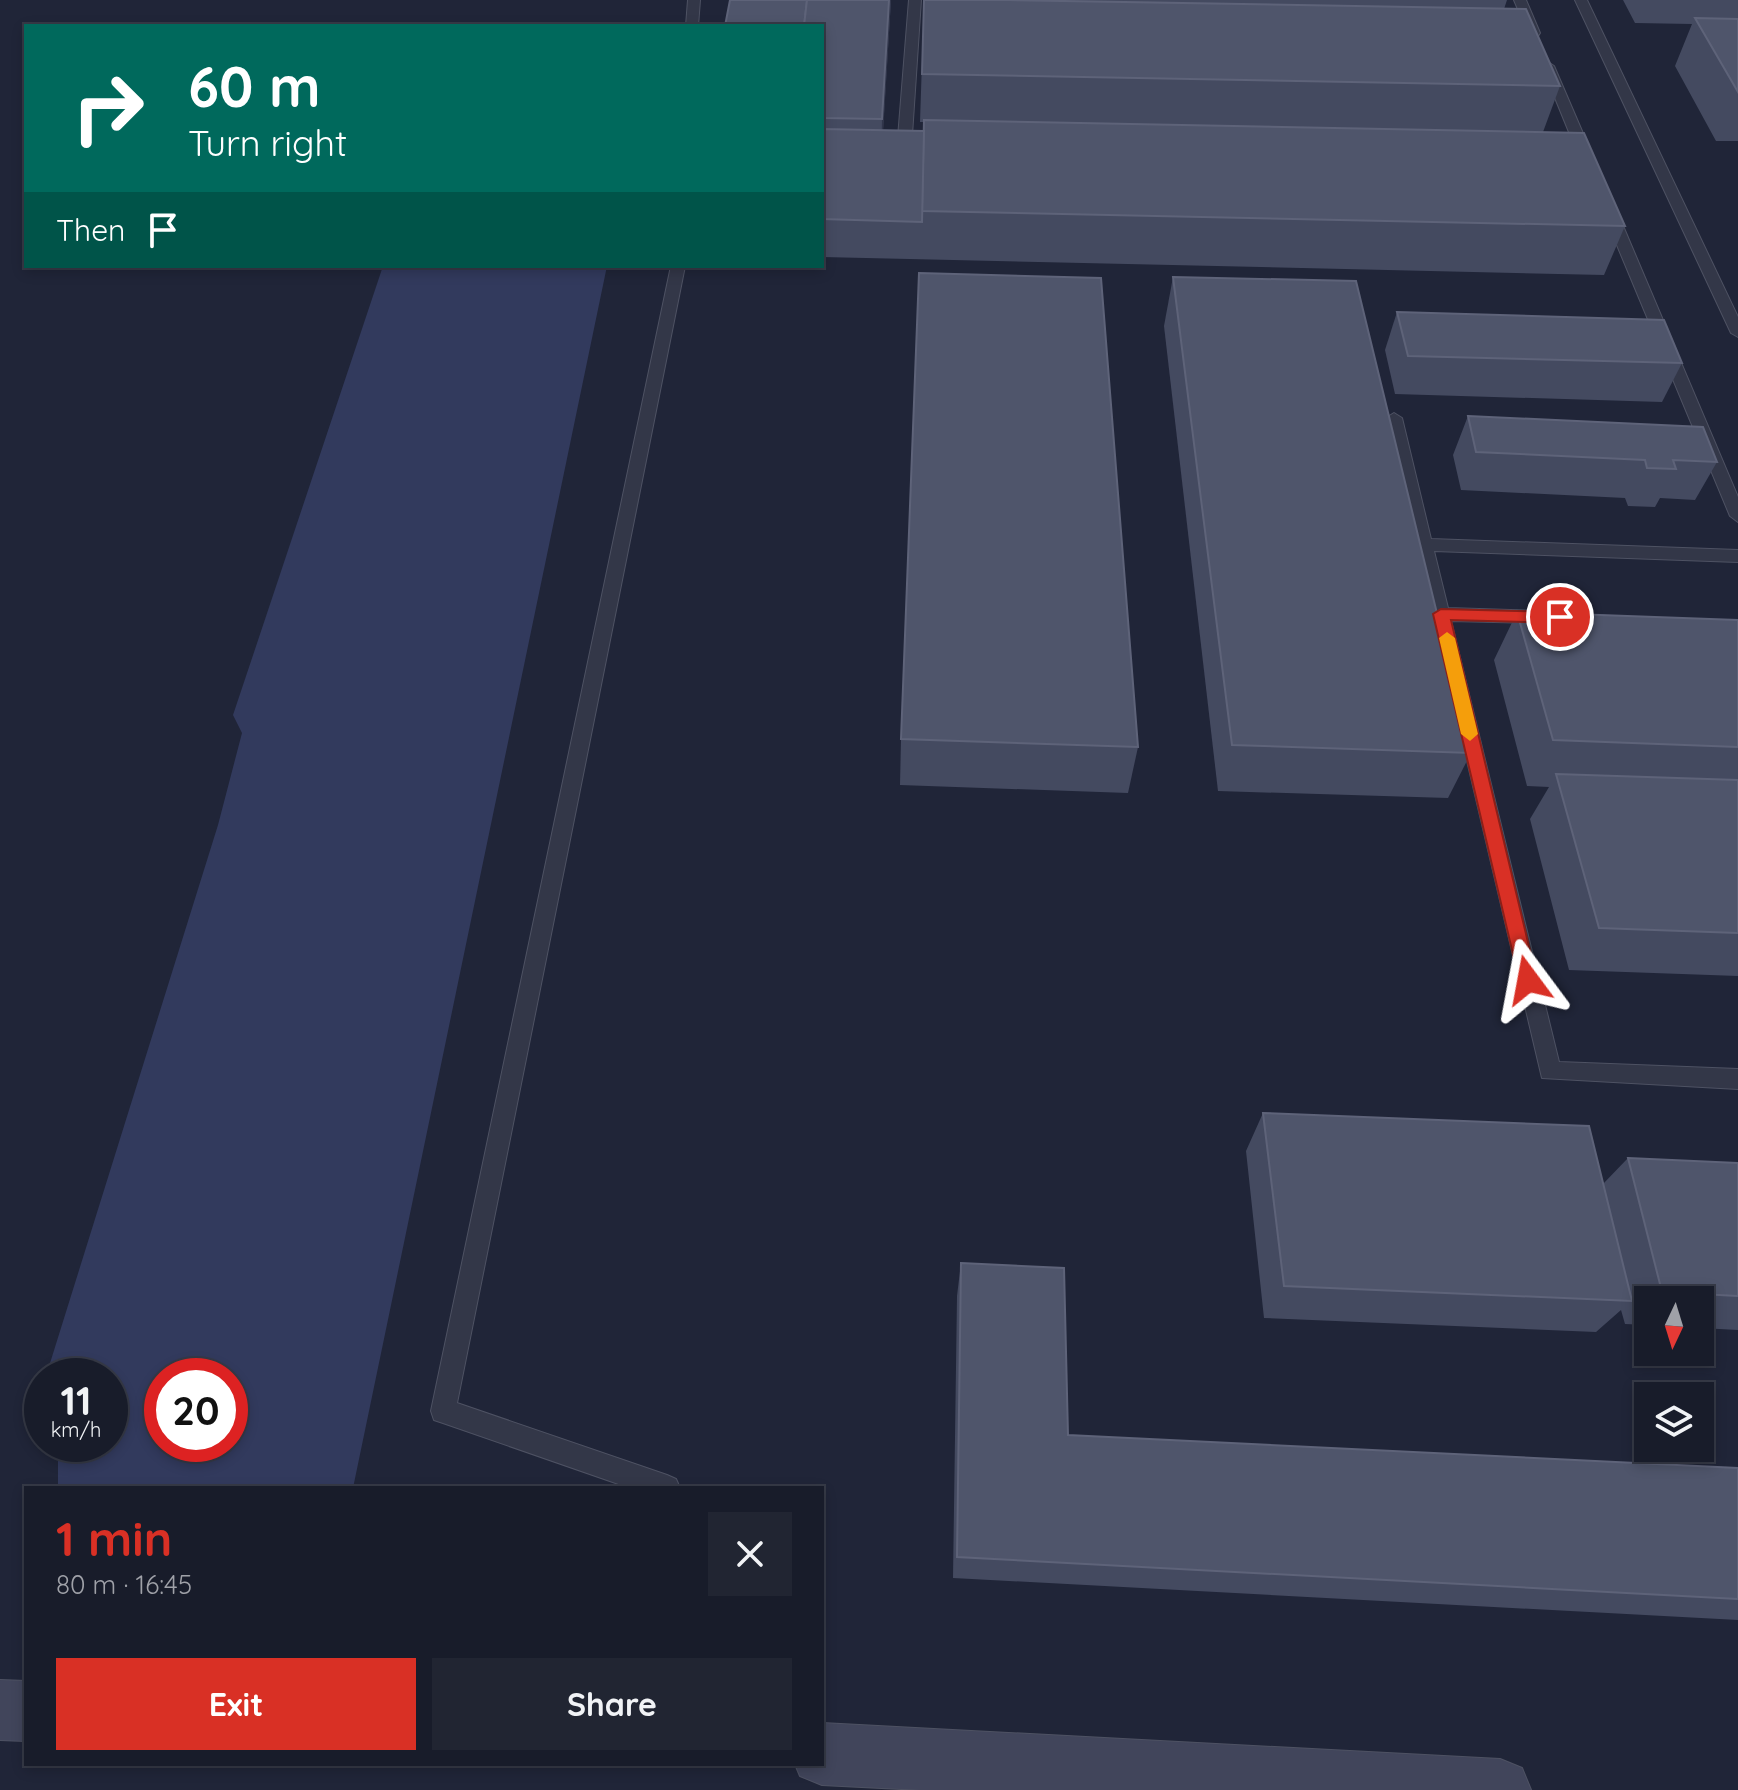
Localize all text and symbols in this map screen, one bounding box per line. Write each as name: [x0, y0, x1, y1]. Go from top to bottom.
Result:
text: 60 m: [188, 51, 321, 121]
icon: right: [56, 56, 160, 160]
text: Turn right: [188, 120, 347, 165]
icon: arrive: [141, 208, 185, 252]
text: Then: [56, 211, 125, 249]
pin: [1526, 583, 1594, 651]
icon: arrive: [1538, 595, 1582, 639]
position arrow: [1486, 938, 1570, 1022]
north arrow: [1634, 1286, 1714, 1366]
map controls: [1634, 1286, 1714, 1462]
speed limit sign: 20: [144, 1358, 248, 1462]
text: 11: [60, 1375, 92, 1425]
button: layers: [1634, 1382, 1714, 1462]
text: km/h: [51, 1417, 101, 1442]
text: 1 min: [56, 1508, 172, 1568]
button: close: [708, 1512, 792, 1596]
text: 80 m · 16:45: [56, 1568, 192, 1601]
button: Exit: [56, 1658, 416, 1750]
button: Share: [432, 1658, 792, 1750]

